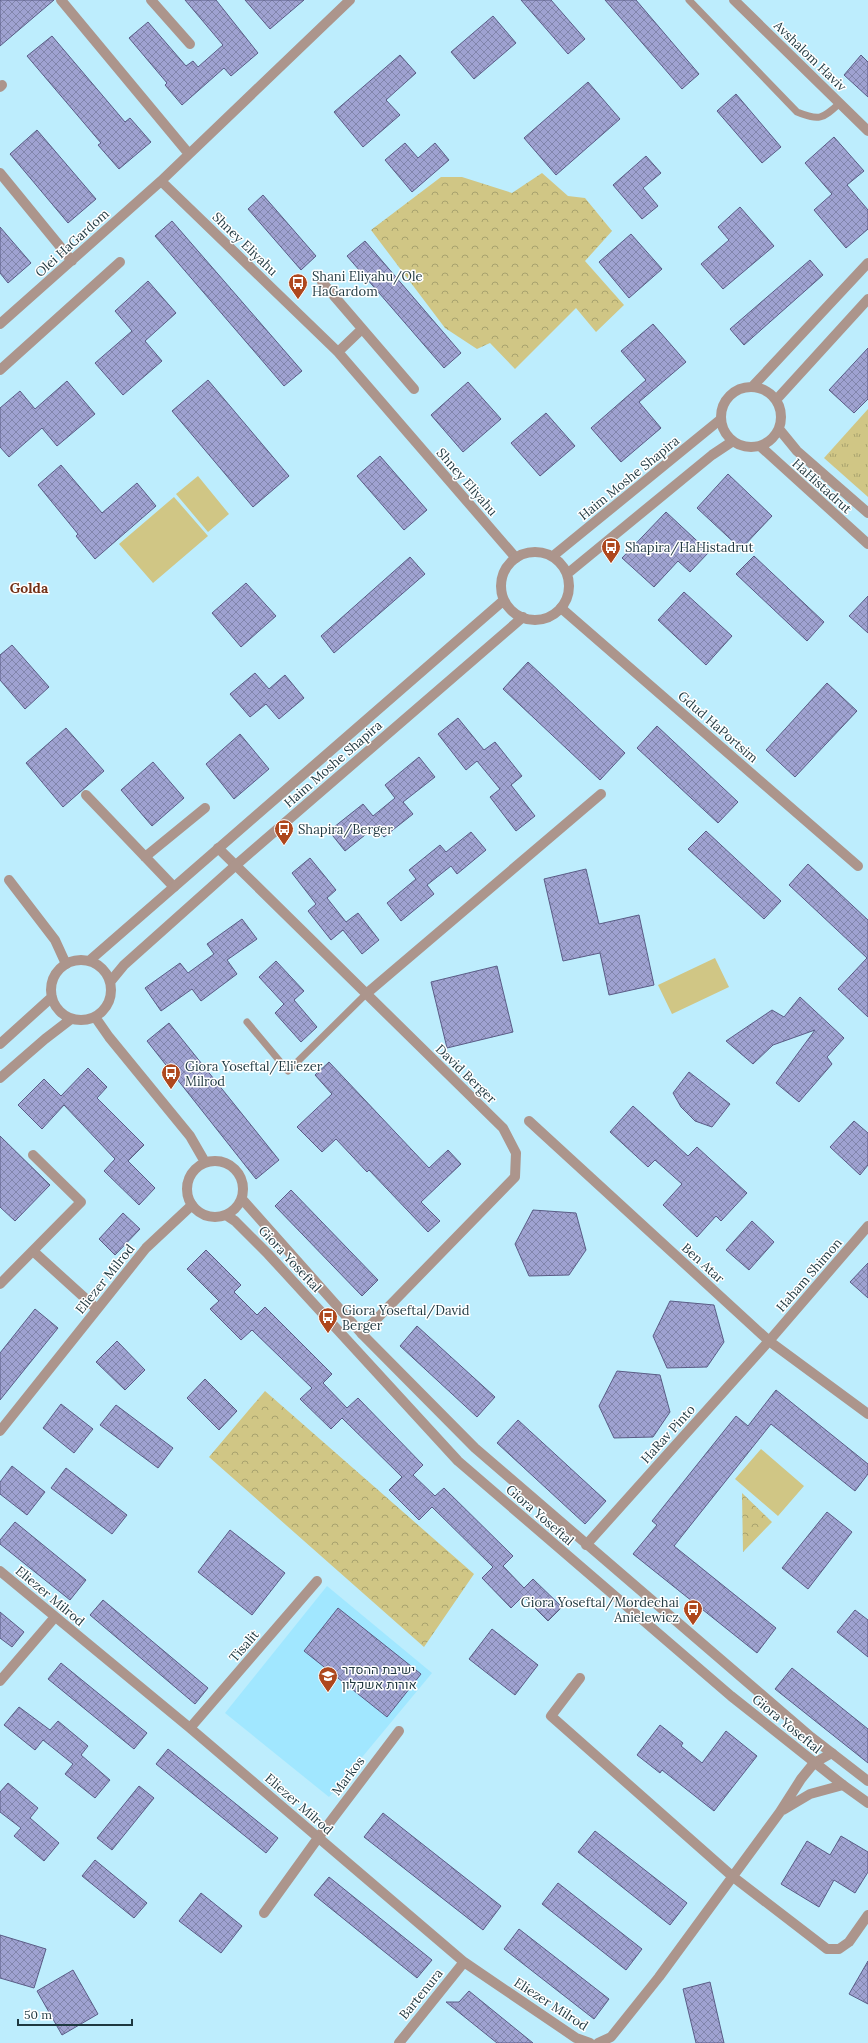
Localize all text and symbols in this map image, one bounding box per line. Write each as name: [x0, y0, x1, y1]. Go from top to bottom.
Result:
street label: Avshalom Haviv: [769, 16, 850, 95]
street label: Olei HaGardom: [31, 205, 113, 281]
street label: Shney Eliyahu: [209, 208, 282, 280]
place label: Shani Eliyahu/Ole HaGardom: [312, 268, 423, 300]
bus stop icon: Shani Eliyahu/Ole HaGardom: [287, 272, 309, 300]
street label: Haim Moshe Shapira: [575, 432, 683, 524]
street label: Shney Eliyahu: [433, 444, 501, 520]
street label: HaHistadrut: [789, 455, 855, 517]
bus stop icon: Shapira/HaHistadrut: [600, 536, 622, 564]
place label: Shapira/HaHistadrut: [625, 539, 754, 556]
district label: Golda: [10, 579, 49, 597]
street label: Gdud HaPortsim: [674, 688, 762, 767]
street label: Haim Moshe Shapira: [280, 716, 386, 811]
bus stop icon: Shapira/Berger: [273, 818, 295, 846]
place label: Shapira/Berger: [298, 821, 393, 838]
street label: David Berger: [432, 1041, 500, 1107]
place label: Giora Yoseftal/Eli'ezer Milrod: [185, 1058, 323, 1090]
bus stop icon: Giora Yoseftal/Eli'ezer Milrod: [160, 1062, 182, 1090]
street label: Giora Yoseftal: [255, 1222, 325, 1296]
street label: Haham Shimon: [772, 1235, 846, 1315]
street label: Ben Atar: [678, 1239, 728, 1287]
street label: Eliezer Milrod: [72, 1240, 138, 1317]
place label: Giora Yoseftal/David Berger: [342, 1302, 470, 1334]
bus stop icon: Giora Yoseftal/David Berger: [317, 1306, 339, 1334]
street label: HaRav Pinto: [637, 1401, 699, 1467]
street label: Giora Yoseftal: [502, 1481, 578, 1549]
street label: Eliezer Milrod: [12, 1562, 88, 1630]
place label: Giora Yoseftal/Mordechai Anielewicz: [521, 1594, 679, 1626]
bus stop icon: Giora Yoseftal/Mordechai Anielewicz: [682, 1598, 704, 1626]
street label: Tisalit: [225, 1626, 263, 1666]
place label: ישיבת ההסדר אורות אשקלון: [342, 1661, 417, 1693]
school or university icon: ישיבת ההסדר אורות אשקלון: [317, 1665, 339, 1693]
street label: Giora Yoseftal: [749, 1691, 826, 1758]
street label: Markos: [328, 1753, 368, 1799]
street label: Eliezer Milrod: [261, 1770, 337, 1838]
street label: Bartenura: [395, 1965, 447, 2023]
street label: Eliezer Milrod: [511, 1974, 591, 2034]
scale bar: [18, 2001, 132, 2027]
text: 50 m: [24, 2007, 52, 2022]

